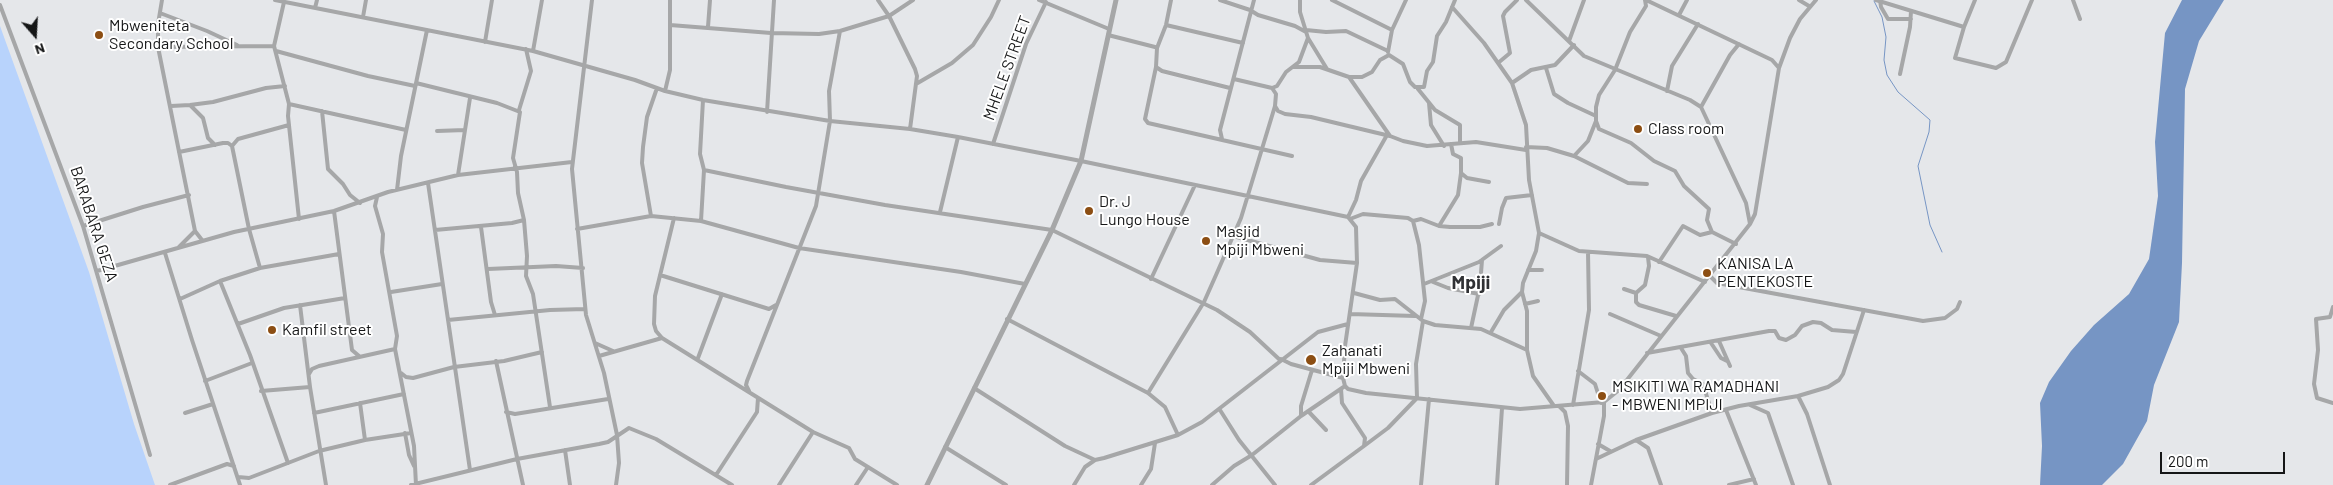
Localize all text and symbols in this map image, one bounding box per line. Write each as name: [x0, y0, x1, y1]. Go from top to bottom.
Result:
north arrow: [10, 10, 60, 60]
street label: MHELE STREET: [979, 13, 1035, 123]
place label: Mbweniteta Secondary School: [109, 16, 233, 54]
marker: Mbweniteta Secondary School: [93, 29, 105, 41]
text: N: [33, 40, 47, 59]
place label: Class room: [1648, 119, 1724, 139]
marker: Class room: [1632, 123, 1644, 135]
street label: BARABARA GEZA: [66, 164, 122, 284]
place label: Dr. J Lungo House: [1099, 192, 1190, 230]
marker: Dr. J Lungo House: [1083, 205, 1095, 217]
place label: Masjid Mpiji Mbweni: [1216, 222, 1304, 260]
marker: Masjid Mpiji Mbweni: [1200, 235, 1212, 247]
place label: KANISA LA PENTEKOSTE: [1717, 254, 1813, 292]
marker: KANISA LA PENTEKOSTE: [1701, 267, 1713, 279]
district label: Mpiji: [1452, 272, 1490, 294]
place label: Kamfil street: [282, 320, 372, 340]
marker: Kamfil street: [266, 324, 278, 336]
place label: Zahanati Mpiji Mbweni: [1322, 341, 1410, 379]
marker: Zahanati Mpiji Mbweni: [1304, 353, 1318, 367]
place label: MSIKITI WA RAMADHANI - MBWENI MPIJI: [1612, 377, 1779, 415]
marker: MSIKITI WA RAMADHANI - MBWENI MPIJI: [1596, 390, 1608, 402]
scale bar: [2163, 442, 2288, 474]
text: 200 m: [2168, 452, 2208, 470]

